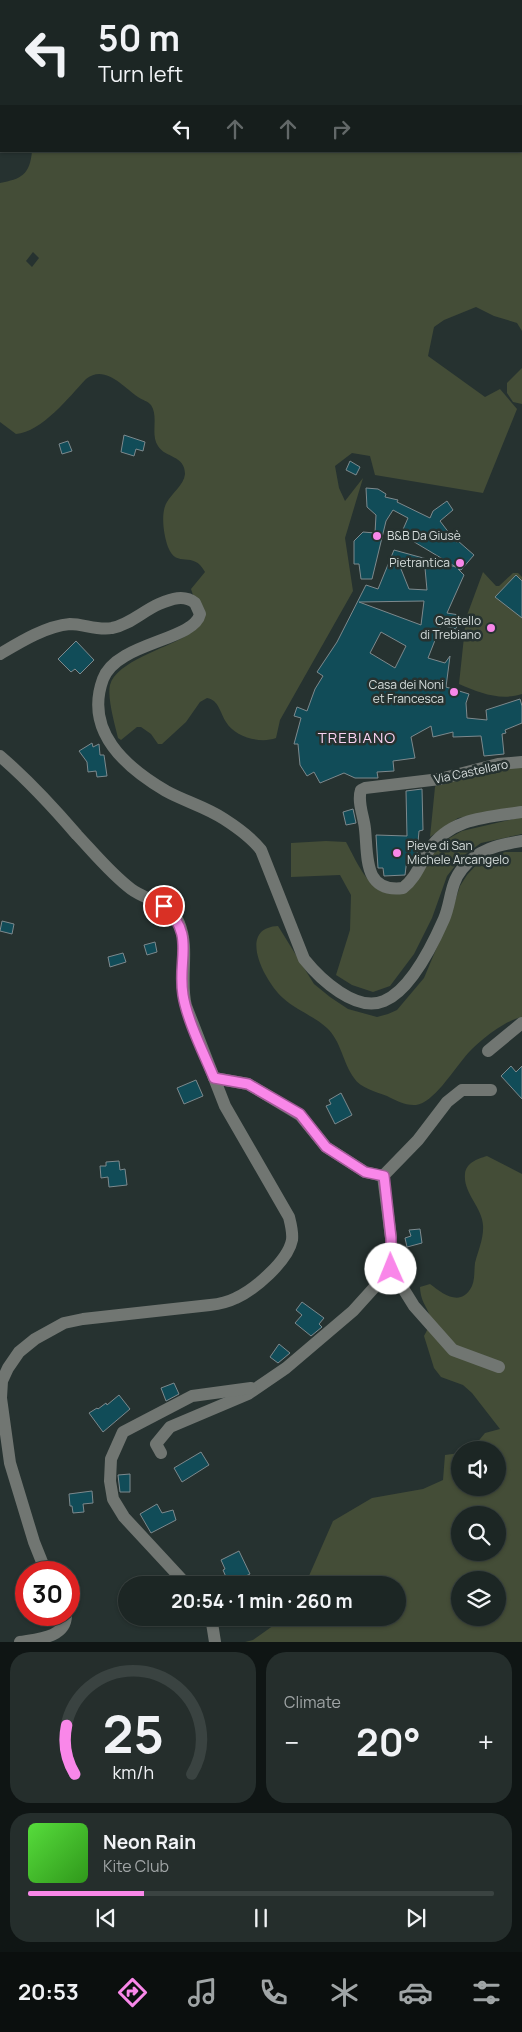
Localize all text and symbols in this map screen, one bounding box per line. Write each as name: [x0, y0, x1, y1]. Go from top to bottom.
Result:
text: 50 m: [98, 14, 180, 62]
icon: left: [15, 20, 80, 85]
text: Turn left: [98, 59, 183, 89]
icon: left: [168, 115, 196, 143]
icon: ahead: [221, 115, 249, 143]
icon: ahead: [274, 115, 302, 143]
icon: right: [327, 115, 355, 143]
place label: B&B Da Giusè: [387, 527, 461, 544]
marker: B&B Da Giusè: [371, 530, 383, 542]
place label: Pietrantica: [389, 554, 450, 571]
marker: Pietrantica: [454, 557, 466, 569]
place label: Castello di Trebiano: [420, 612, 481, 643]
marker: Castello di Trebiano: [485, 622, 497, 634]
place label: Casa dei Noni et Francesca: [369, 676, 444, 707]
marker: Casa dei Noni et Francesca: [448, 686, 460, 698]
district label: TREBIANO: [318, 727, 396, 748]
street label: Via Castellaro: [432, 755, 510, 788]
place label: Pieve di San Michele Arcangelo: [407, 837, 509, 868]
marker: Pieve di San Michele Arcangelo: [391, 847, 403, 859]
pin: [143, 885, 185, 927]
icon: arrive: [150, 892, 178, 920]
position arrow: [364, 1242, 416, 1294]
map controls: [451, 1441, 506, 1626]
button: sound: [451, 1441, 506, 1496]
button: search: [451, 1506, 506, 1561]
speed limit sign: 30: [15, 1561, 80, 1626]
button: layers: [451, 1571, 506, 1626]
text: 20:54 · 1 min · 260 m: [171, 1588, 353, 1614]
text: Climate: [284, 1691, 341, 1713]
text: 25: [102, 1698, 164, 1769]
text: 20°: [356, 1715, 421, 1767]
text: −: [284, 1723, 299, 1761]
text: +: [478, 1723, 494, 1761]
text: km/h: [112, 1760, 154, 1784]
text: Neon Rain: [103, 1829, 196, 1855]
text: Kite Club: [103, 1855, 169, 1877]
icon: previous: [92, 1904, 120, 1932]
icon: pause: [247, 1904, 275, 1932]
icon: next: [402, 1904, 430, 1932]
icon: directions: [115, 1975, 150, 2010]
icon: music: [185, 1975, 220, 2010]
icon: phone: [256, 1975, 291, 2010]
icon: climate: [327, 1975, 362, 2010]
icon: car: [398, 1975, 433, 2010]
icon: filters: [469, 1975, 504, 2010]
text: 20:53: [18, 1977, 79, 2007]

